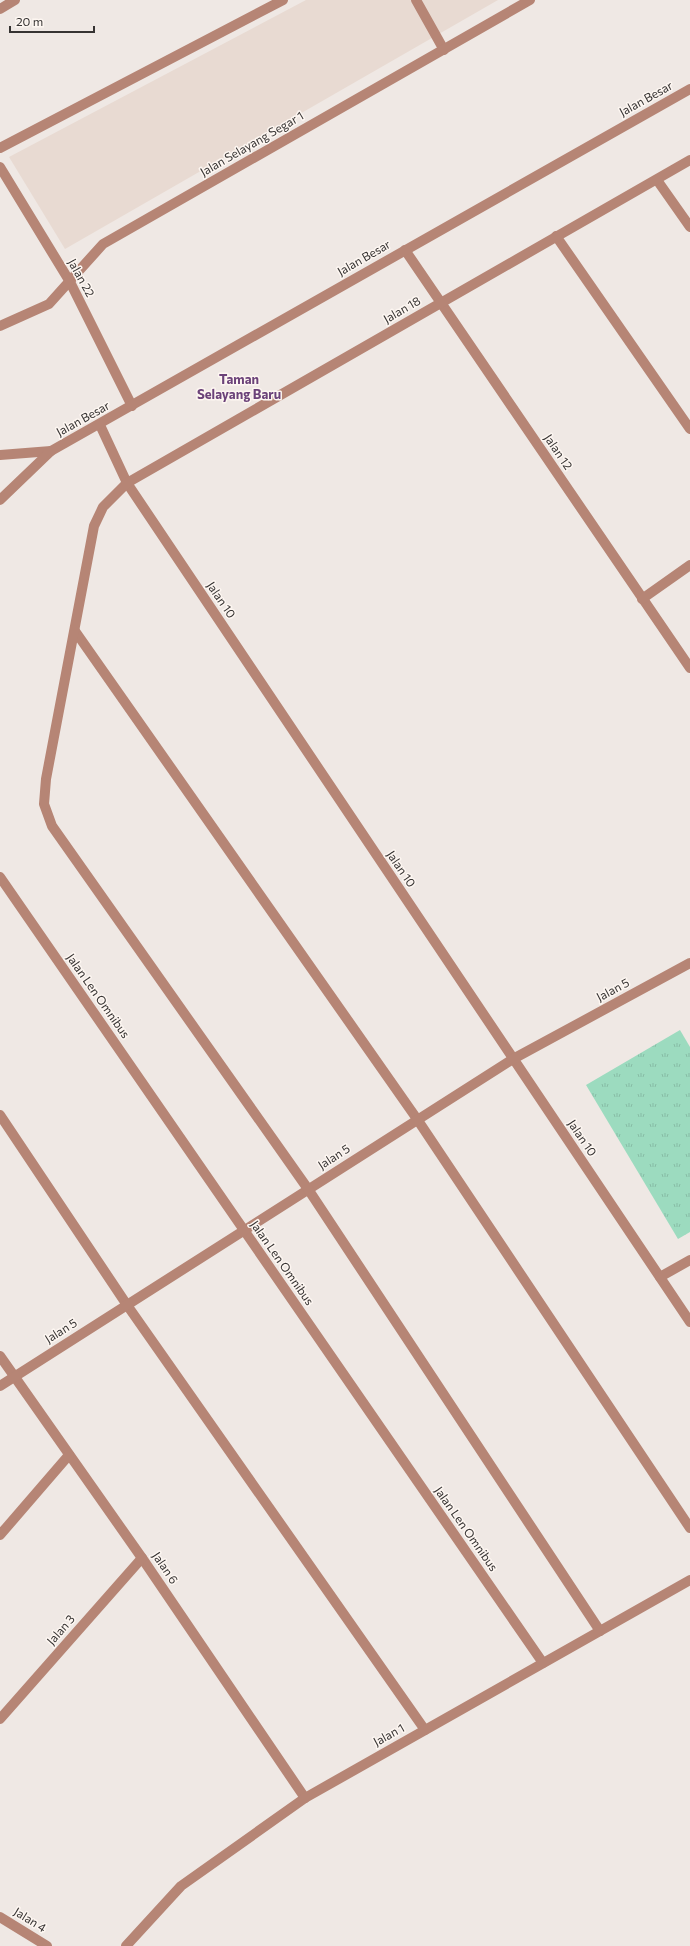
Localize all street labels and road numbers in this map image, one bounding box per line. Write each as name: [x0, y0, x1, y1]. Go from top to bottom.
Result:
street label: Jalan Besar: [616, 78, 675, 119]
street label: Jalan Selayang Segar 1: [197, 108, 306, 179]
street label: Jalan Besar: [335, 236, 393, 279]
street label: Jalan 22: [65, 256, 98, 300]
street label: Jalan 18: [380, 293, 423, 326]
street label: Jalan Besar: [53, 398, 112, 439]
street label: Jalan 12: [541, 431, 576, 473]
street label: Jalan 10: [204, 578, 239, 621]
street label: Jalan 10: [384, 847, 419, 890]
street label: Jalan Len Omnibus: [64, 950, 133, 1041]
street label: Jalan 5: [594, 975, 632, 1004]
street label: Jalan 10: [565, 1116, 600, 1159]
street label: Jalan 5: [315, 1141, 353, 1172]
street label: Jalan Len Omnibus: [248, 1217, 317, 1308]
street label: Jalan 5: [42, 1315, 80, 1346]
street label: Jalan Len Omnibus: [432, 1483, 501, 1574]
street label: Jalan 6: [149, 1549, 182, 1587]
street label: Jalan 3: [43, 1611, 78, 1648]
street label: Jalan 1: [371, 1720, 407, 1749]
street label: Jalan 4: [11, 1904, 49, 1935]

